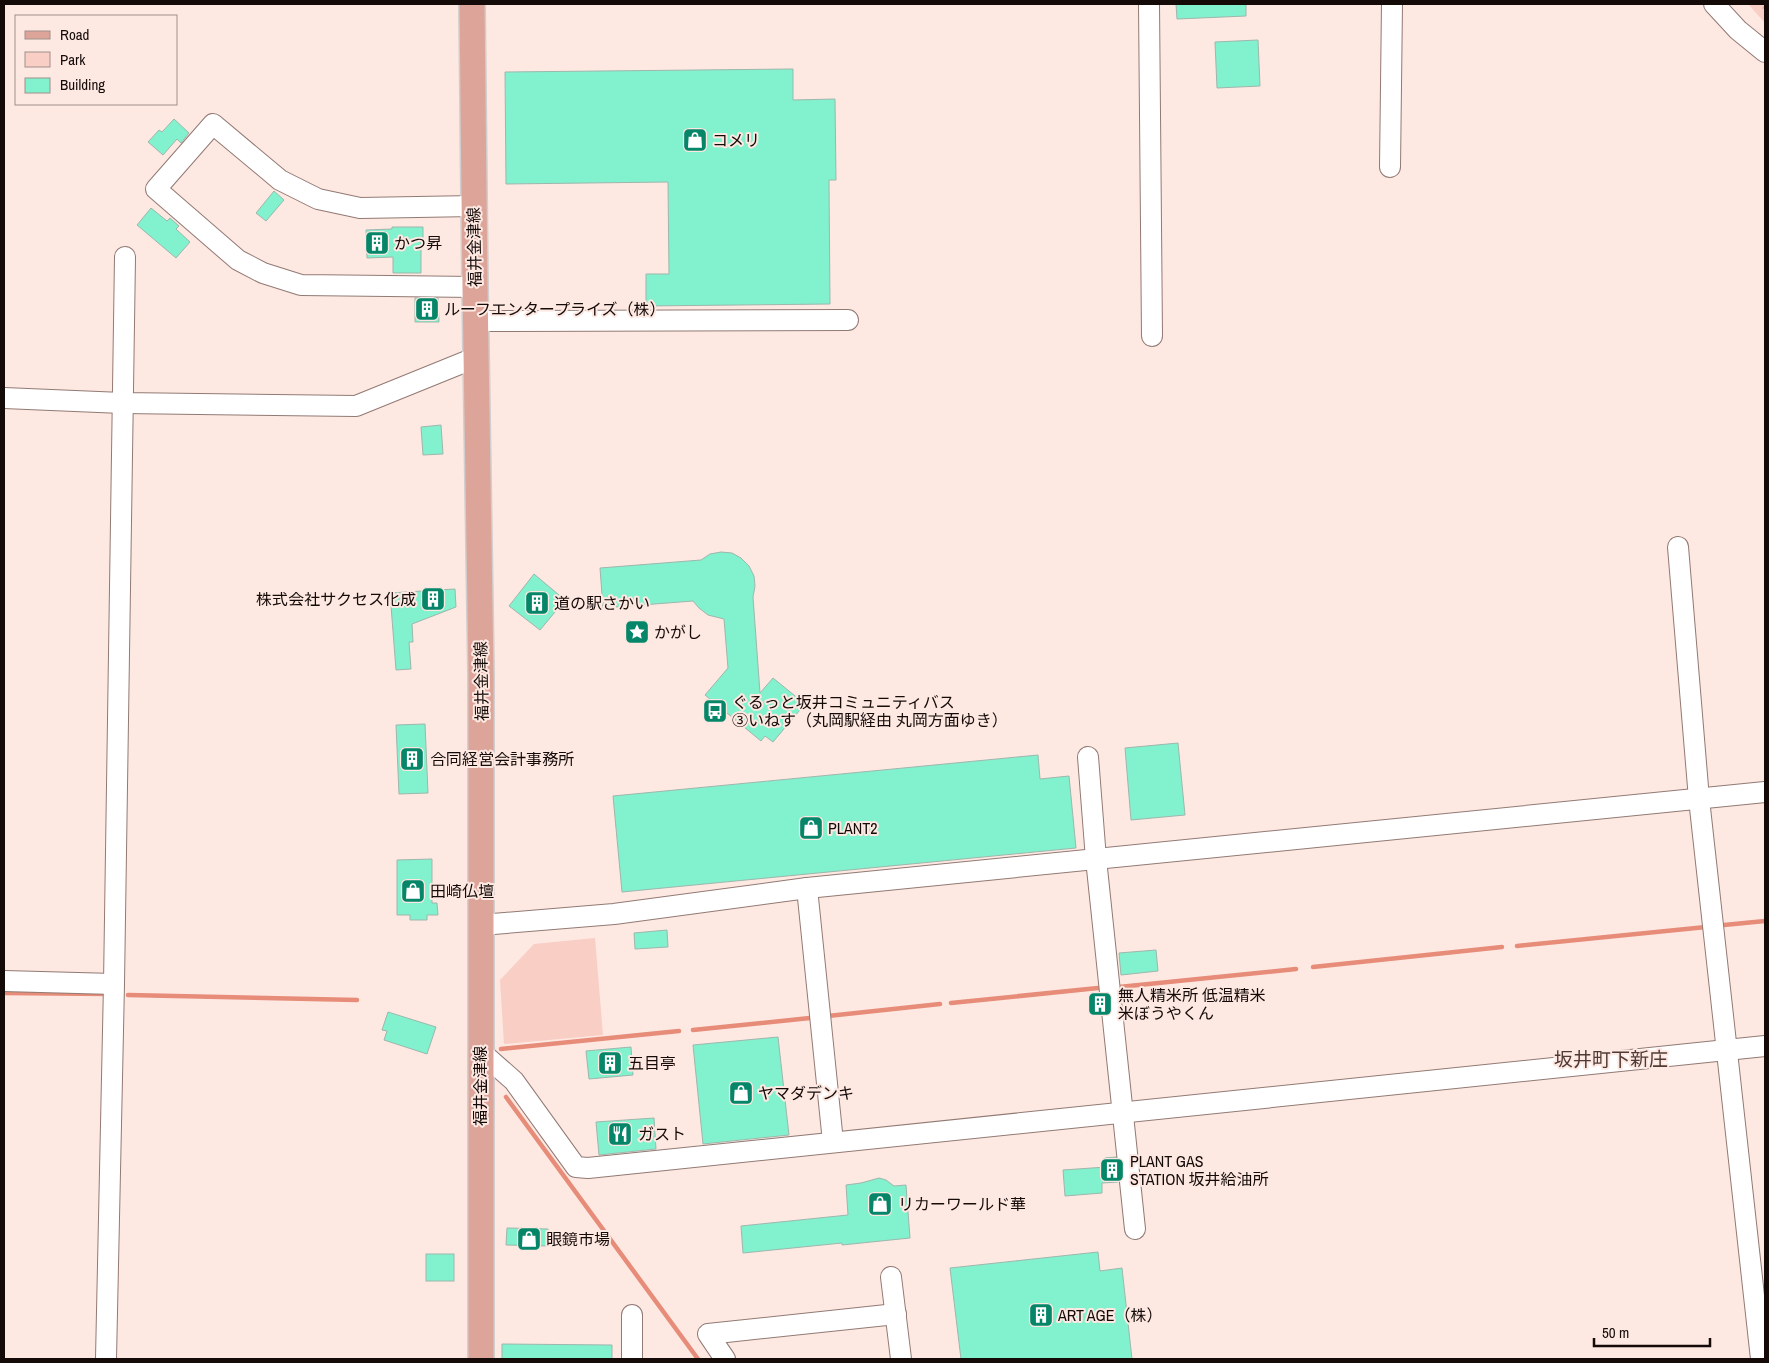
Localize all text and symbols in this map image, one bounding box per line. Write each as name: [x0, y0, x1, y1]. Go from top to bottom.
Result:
legend: [15, 15, 178, 105]
text: Road: [60, 24, 89, 45]
text: Park: [60, 49, 86, 70]
text: Building: [60, 74, 105, 95]
shop icon: コメリ: [682, 127, 708, 153]
place label: コメリ: [712, 129, 760, 151]
street label: 福井金津線: [462, 207, 486, 287]
building icon: かつ昇: [364, 230, 390, 256]
place label: かつ昇: [394, 232, 442, 254]
building icon: ルーフエンタープライズ（株）: [414, 296, 440, 322]
place label: ルーフエンタープライズ（株）: [444, 298, 666, 320]
building icon: 株式会社サクセス化成: [420, 586, 446, 612]
place label: 株式会社サクセス化成: [256, 588, 416, 610]
building icon: 道の駅さかい: [524, 590, 550, 616]
place label: 道の駅さかい: [554, 592, 650, 614]
place icon: かがし: [624, 619, 650, 645]
place label: かがし: [654, 621, 702, 643]
street label: 福井金津線: [469, 641, 493, 721]
place label: ぐるっと坂井コミュニティバス ③いねす（丸岡駅経由 丸岡方面ゆき）: [732, 691, 1008, 731]
bus stop icon: ぐるっと坂井コミュニティバス ③いねす（丸岡駅経由 丸岡方面ゆき）: [702, 698, 728, 724]
building icon: 合同経営会計事務所: [399, 746, 425, 772]
place label: 合同経営会計事務所: [430, 748, 574, 770]
shop icon: PLANT2: [798, 815, 824, 841]
place label: PLANT2: [828, 817, 878, 839]
shop icon: 田崎仏壇: [400, 878, 426, 904]
place label: 田崎仏壇: [430, 880, 494, 902]
place label: 無人精米所 低温精米 米ぼうやくん: [1118, 984, 1266, 1024]
building icon: 無人精米所 低温精米 米ぼうやくん: [1087, 991, 1113, 1017]
street label: 福井金津線: [469, 1046, 491, 1126]
district label: 坂井町下新庄: [1554, 1046, 1668, 1072]
building icon: 五目亭: [597, 1050, 623, 1076]
place label: 五目亭: [628, 1052, 676, 1074]
shop icon: ヤマダデンキ: [728, 1080, 754, 1106]
place label: ヤマダデンキ: [758, 1082, 854, 1104]
restaurant icon: ガスト: [607, 1121, 633, 1147]
place label: ガスト: [638, 1123, 686, 1145]
place label: PLANT GAS STATION 坂井給油所: [1130, 1150, 1269, 1190]
building icon: PLANT GAS STATION 坂井給油所: [1099, 1157, 1125, 1183]
shop icon: リカーワールド華: [867, 1191, 893, 1217]
place label: リカーワールド華: [898, 1193, 1026, 1215]
shop icon: 眼鏡市場: [516, 1226, 542, 1252]
place label: 眼鏡市場: [546, 1228, 610, 1250]
building icon: ART AGE（株）: [1028, 1302, 1054, 1328]
place label: ART AGE（株）: [1057, 1304, 1162, 1326]
scale bar: [1594, 1316, 1710, 1348]
text: 50 m: [1602, 1322, 1629, 1343]

